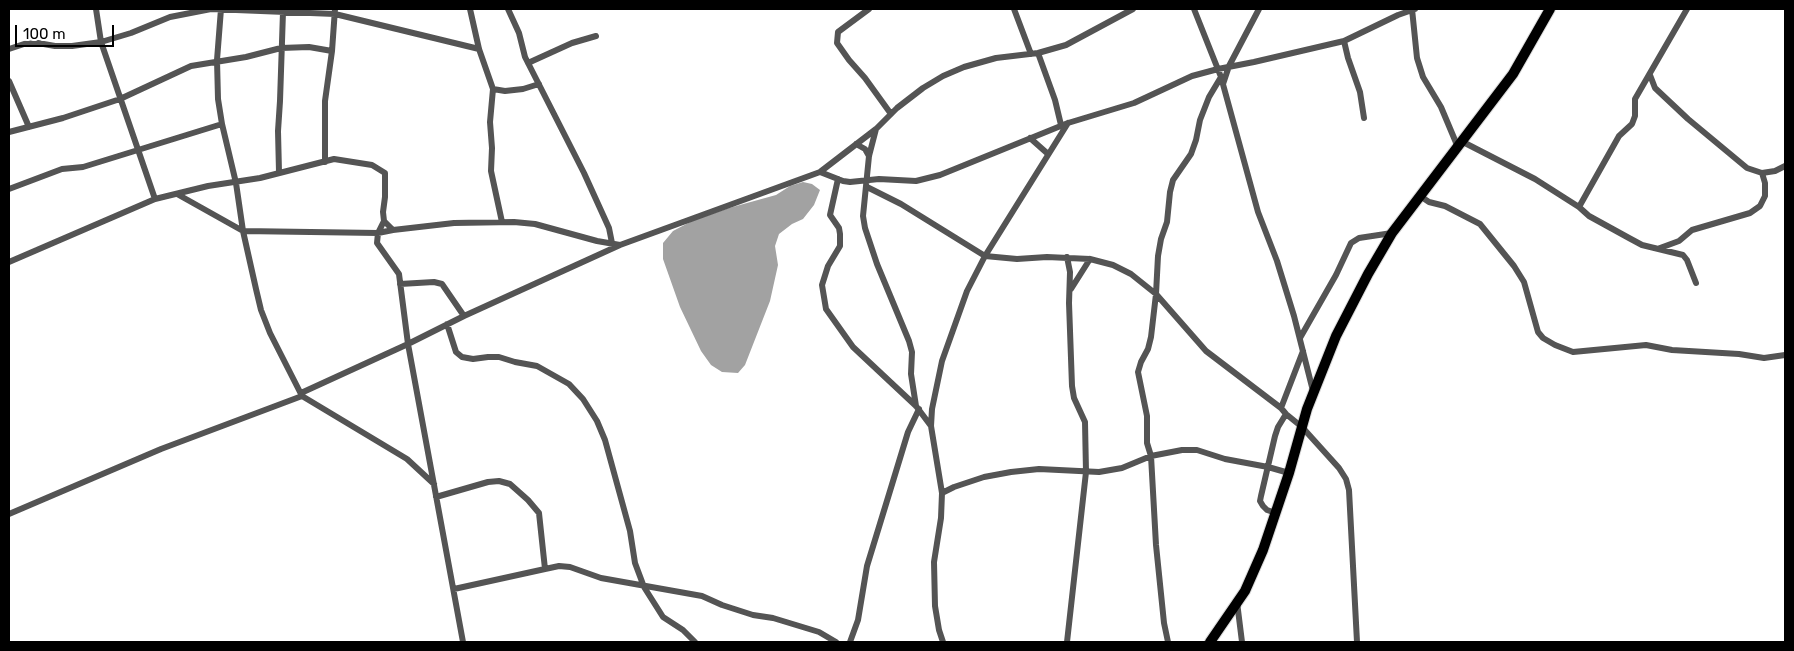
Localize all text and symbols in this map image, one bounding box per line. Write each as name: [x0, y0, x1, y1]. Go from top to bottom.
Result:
scale bar: [18, 15, 116, 47]
text: 100 m: [23, 25, 65, 43]

